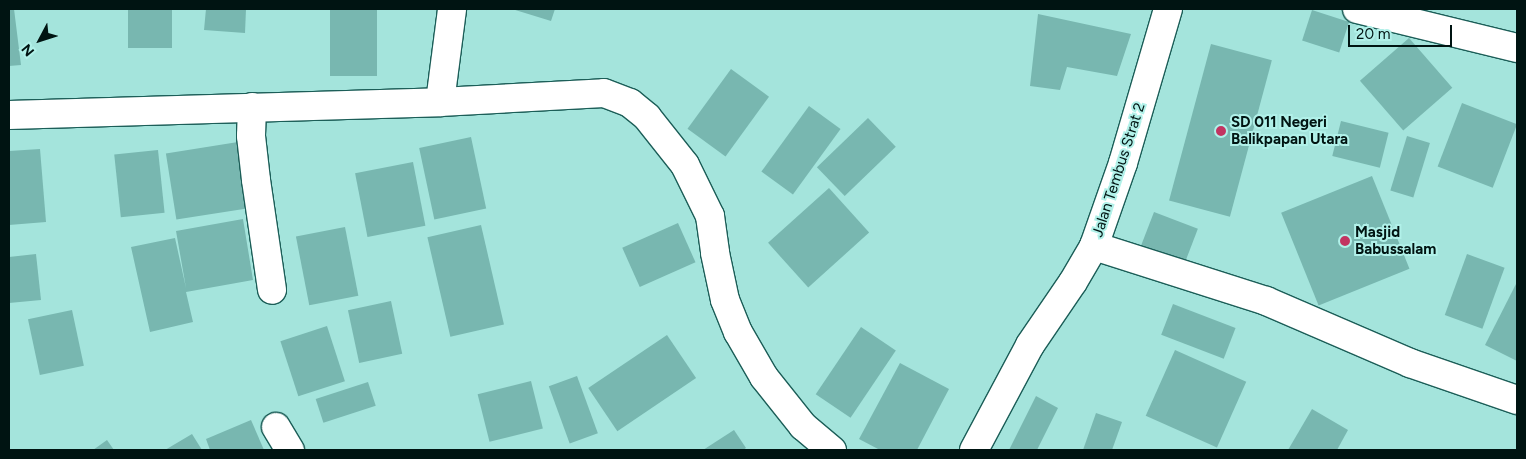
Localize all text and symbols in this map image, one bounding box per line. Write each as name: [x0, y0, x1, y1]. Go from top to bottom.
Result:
north arrow: [15, 15, 65, 65]
scale bar: [1351, 15, 1455, 47]
text: 20 m: [1356, 25, 1390, 43]
text: N: [18, 40, 38, 60]
street label: Jalan Tembus Strat 2: [1089, 101, 1149, 239]
place label: SD 011 Negeri Balikpapan Utara: [1231, 113, 1348, 148]
marker: SD 011 Negeri Balikpapan Utara: [1215, 125, 1227, 137]
place label: Masjid Babussalam: [1355, 223, 1436, 258]
marker: Masjid Babussalam: [1339, 235, 1351, 247]

